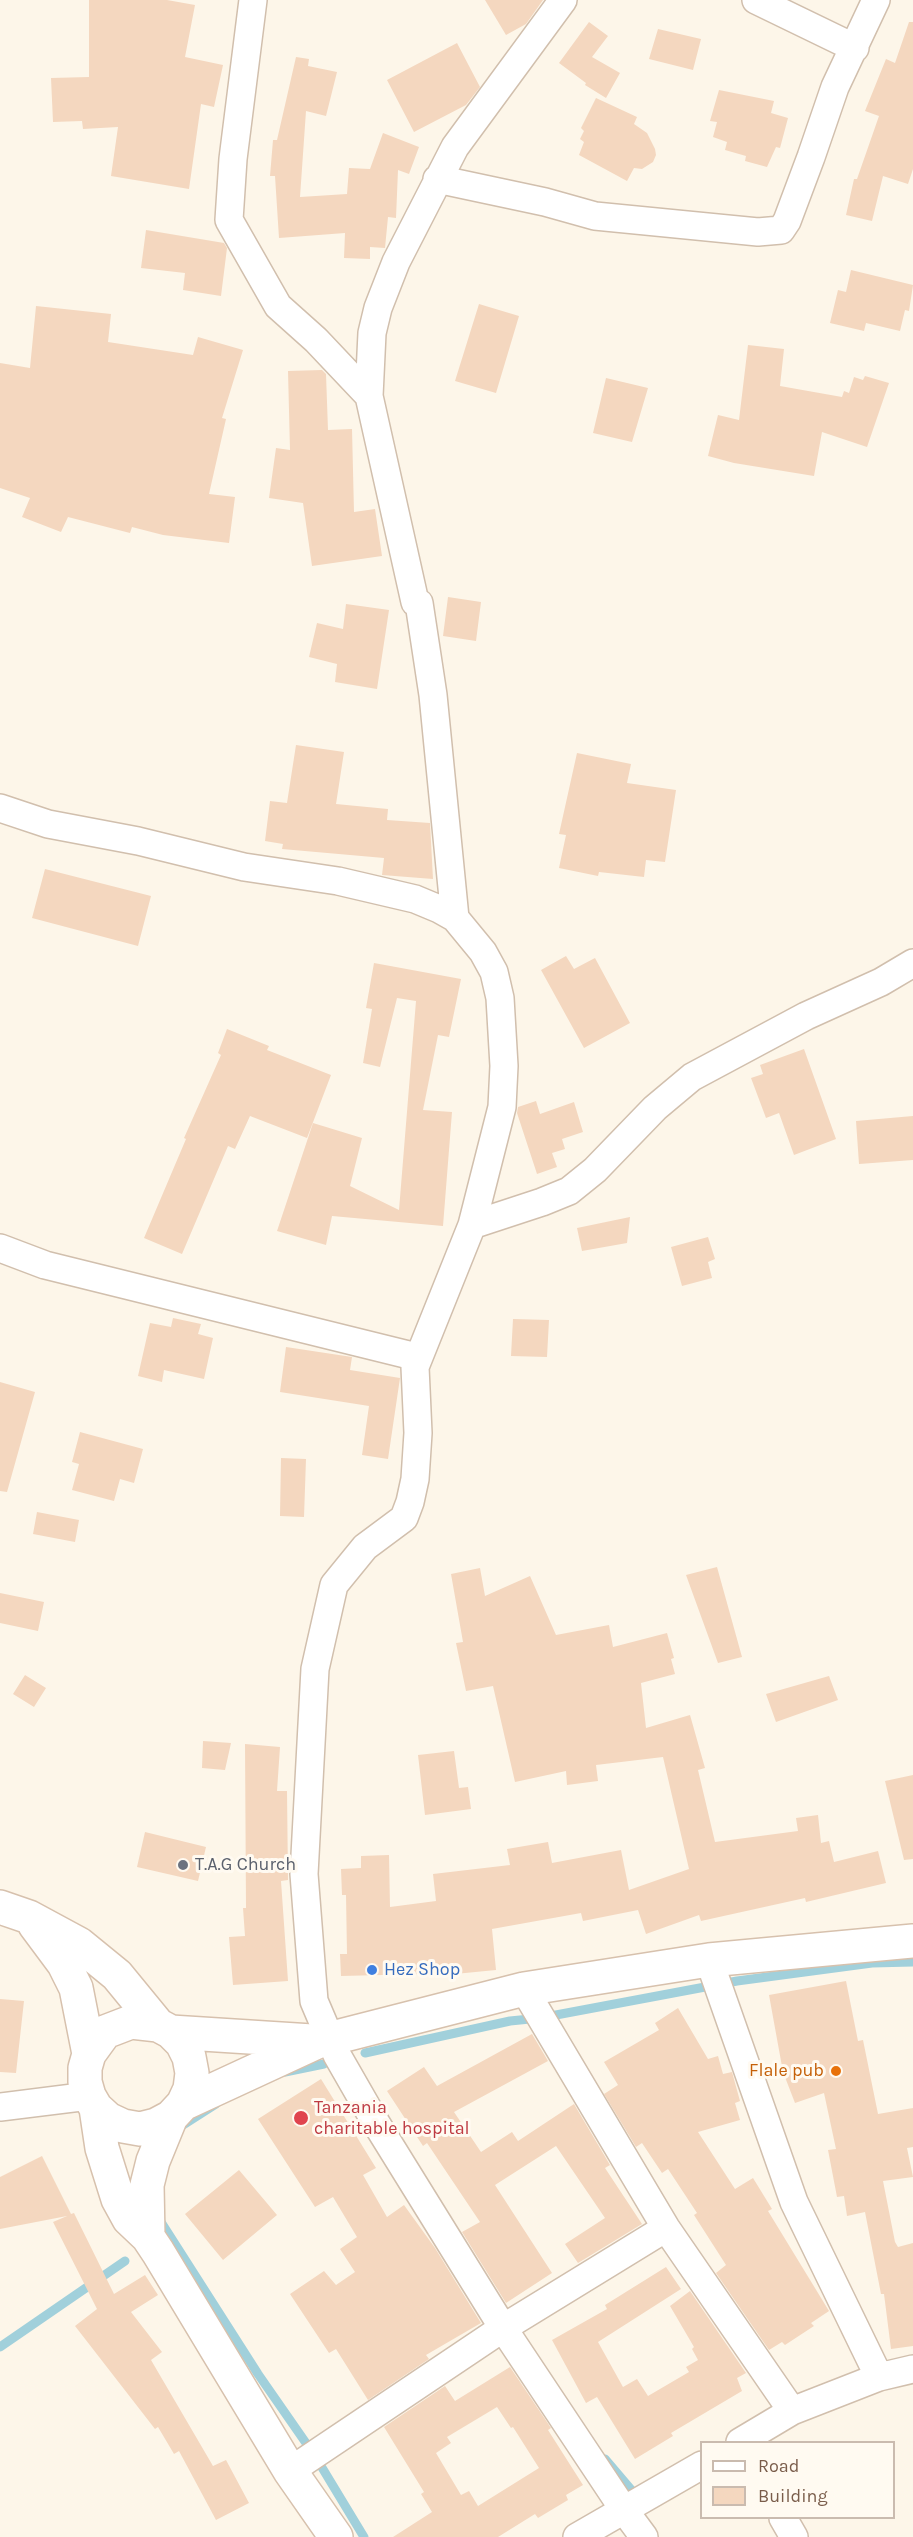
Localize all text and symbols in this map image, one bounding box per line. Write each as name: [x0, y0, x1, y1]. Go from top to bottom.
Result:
place label: T.A.G Church: [195, 1854, 296, 1876]
marker: T.A.G Church: [176, 1858, 190, 1872]
place label: Hez Shop: [384, 1959, 460, 1981]
marker: Hez Shop: [365, 1963, 379, 1977]
place label: Flale pub: [749, 2060, 824, 2082]
marker: Flale pub: [829, 2064, 843, 2078]
place label: Tanzania charitable hospital: [314, 2097, 470, 2140]
marker: Tanzania charitable hospital: [292, 2109, 310, 2127]
legend: [700, 2441, 895, 2519]
text: Road: [758, 2455, 799, 2477]
text: Building: [758, 2485, 828, 2507]

